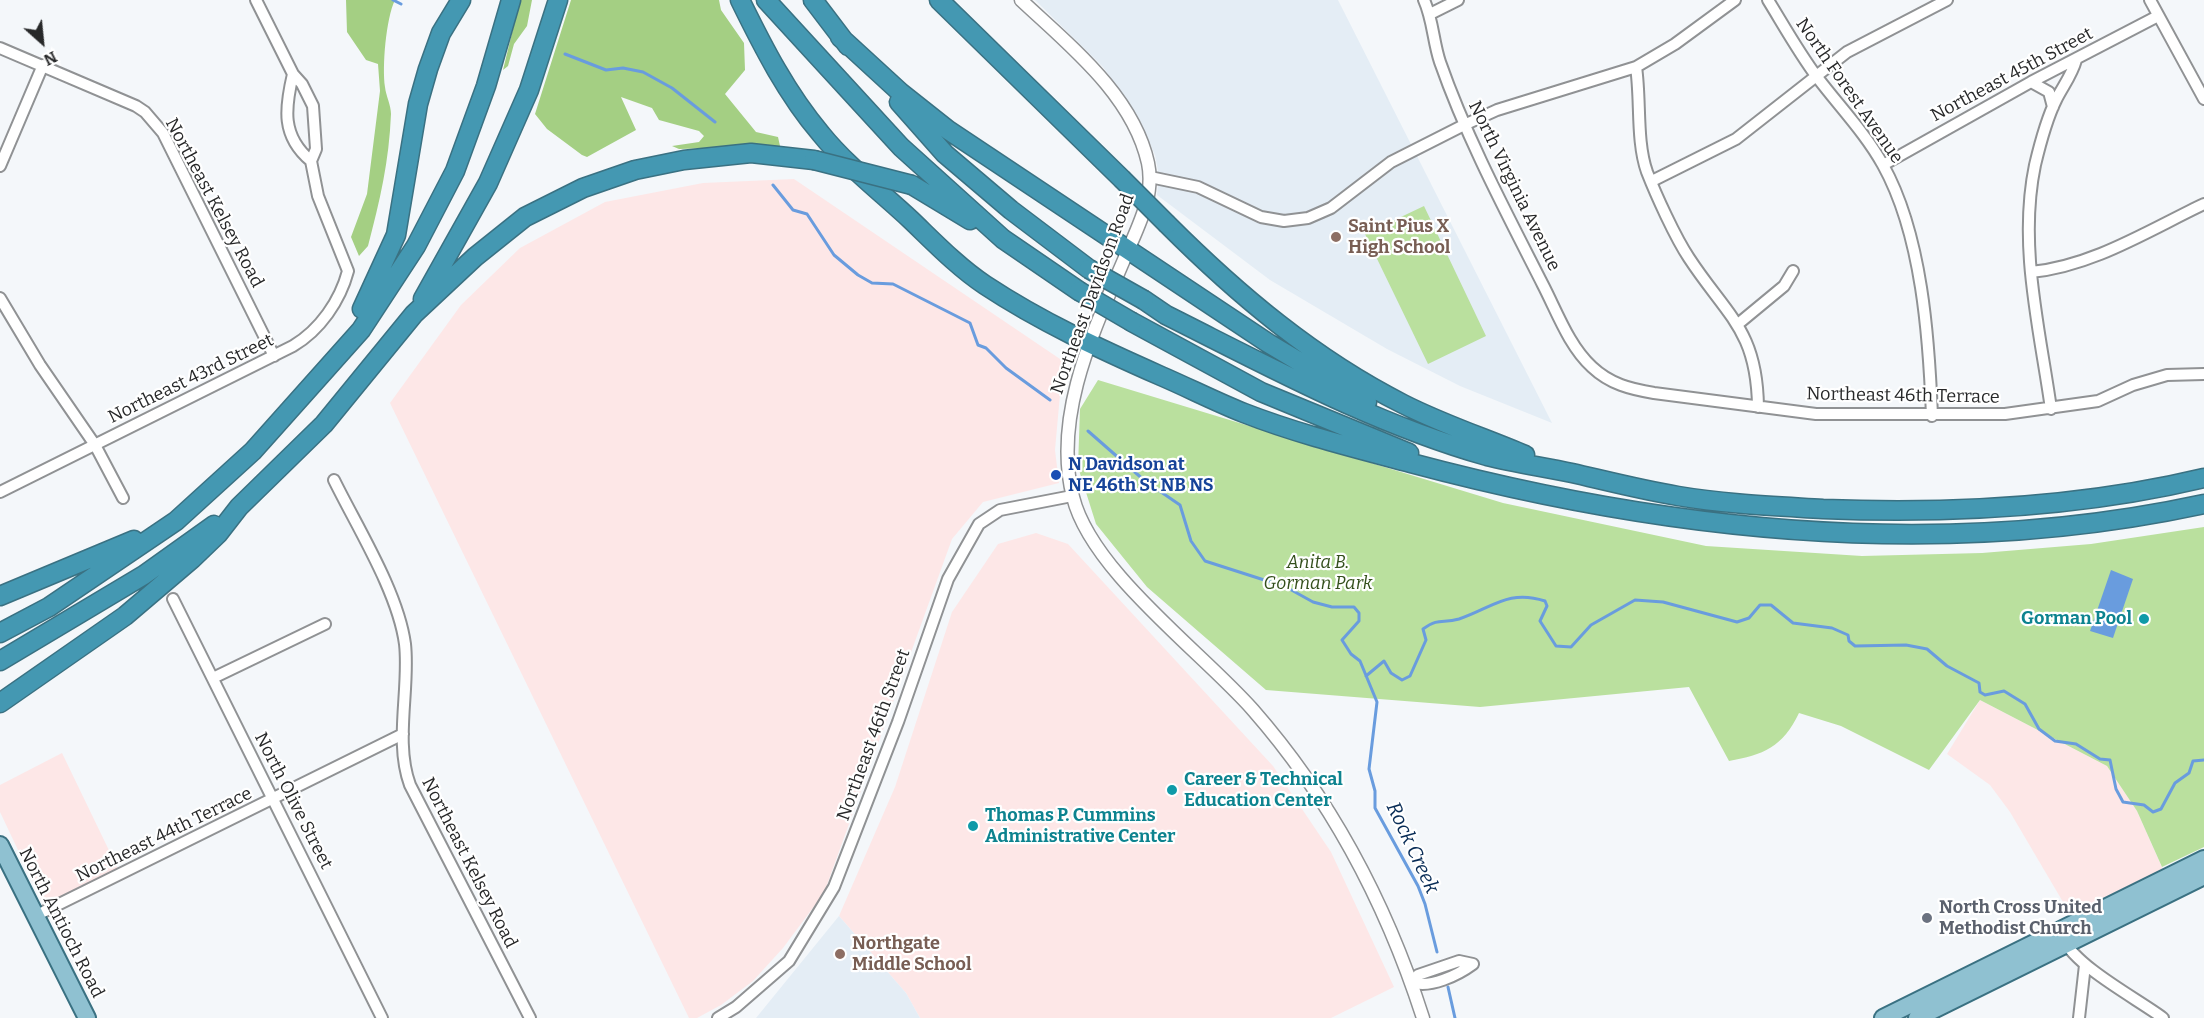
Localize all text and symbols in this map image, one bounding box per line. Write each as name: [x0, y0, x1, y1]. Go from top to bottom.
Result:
north arrow: [12, 12, 72, 72]
street label: North Forest Avenue: [1791, 14, 1907, 168]
street label: Northeast 45th Street: [1927, 23, 2097, 127]
text: N: [41, 47, 60, 70]
street label: North Virginia Avenue: [1463, 97, 1565, 275]
street label: Northeast Kelsey Road: [160, 115, 268, 291]
street label: Northeast Davidson Road: [1047, 191, 1139, 397]
place label: Saint Pius X High School: [1348, 216, 1450, 258]
marker: Saint Pius X High School: [1329, 230, 1343, 244]
street label: Northeast 43rd Street: [105, 330, 277, 428]
street label: Northeast 46th Terrace: [1806, 384, 2000, 408]
place label: N Davidson at NE 46th St NB NS: [1068, 454, 1214, 496]
marker: N Davidson at NE 46th St NB NS: [1049, 468, 1063, 482]
park label: Anita B. Gorman Park: [1263, 552, 1373, 594]
place label: Gorman Pool: [2021, 608, 2132, 630]
marker: Gorman Pool: [2137, 612, 2151, 626]
street label: Northeast 46th Street: [833, 646, 915, 824]
street label: North Olive Street: [249, 729, 337, 873]
place label: Career & Technical Education Center: [1184, 769, 1343, 812]
street label: Northeast Kelsey Road: [417, 774, 521, 952]
street label: Northeast 44th Terrace: [72, 783, 256, 887]
marker: Career & Technical Education Center: [1165, 783, 1179, 797]
water label: Rock Creek: [1380, 798, 1444, 898]
place label: Thomas P. Cummins Administrative Center: [985, 805, 1176, 848]
marker: Thomas P. Cummins Administrative Center: [966, 819, 980, 833]
street label: North Antioch Road: [14, 844, 108, 1002]
place label: North Cross United Methodist Church: [1939, 897, 2102, 940]
marker: North Cross United Methodist Church: [1920, 911, 1934, 925]
place label: Northgate Middle School: [852, 933, 971, 976]
marker: Northgate Middle School: [833, 947, 847, 961]

